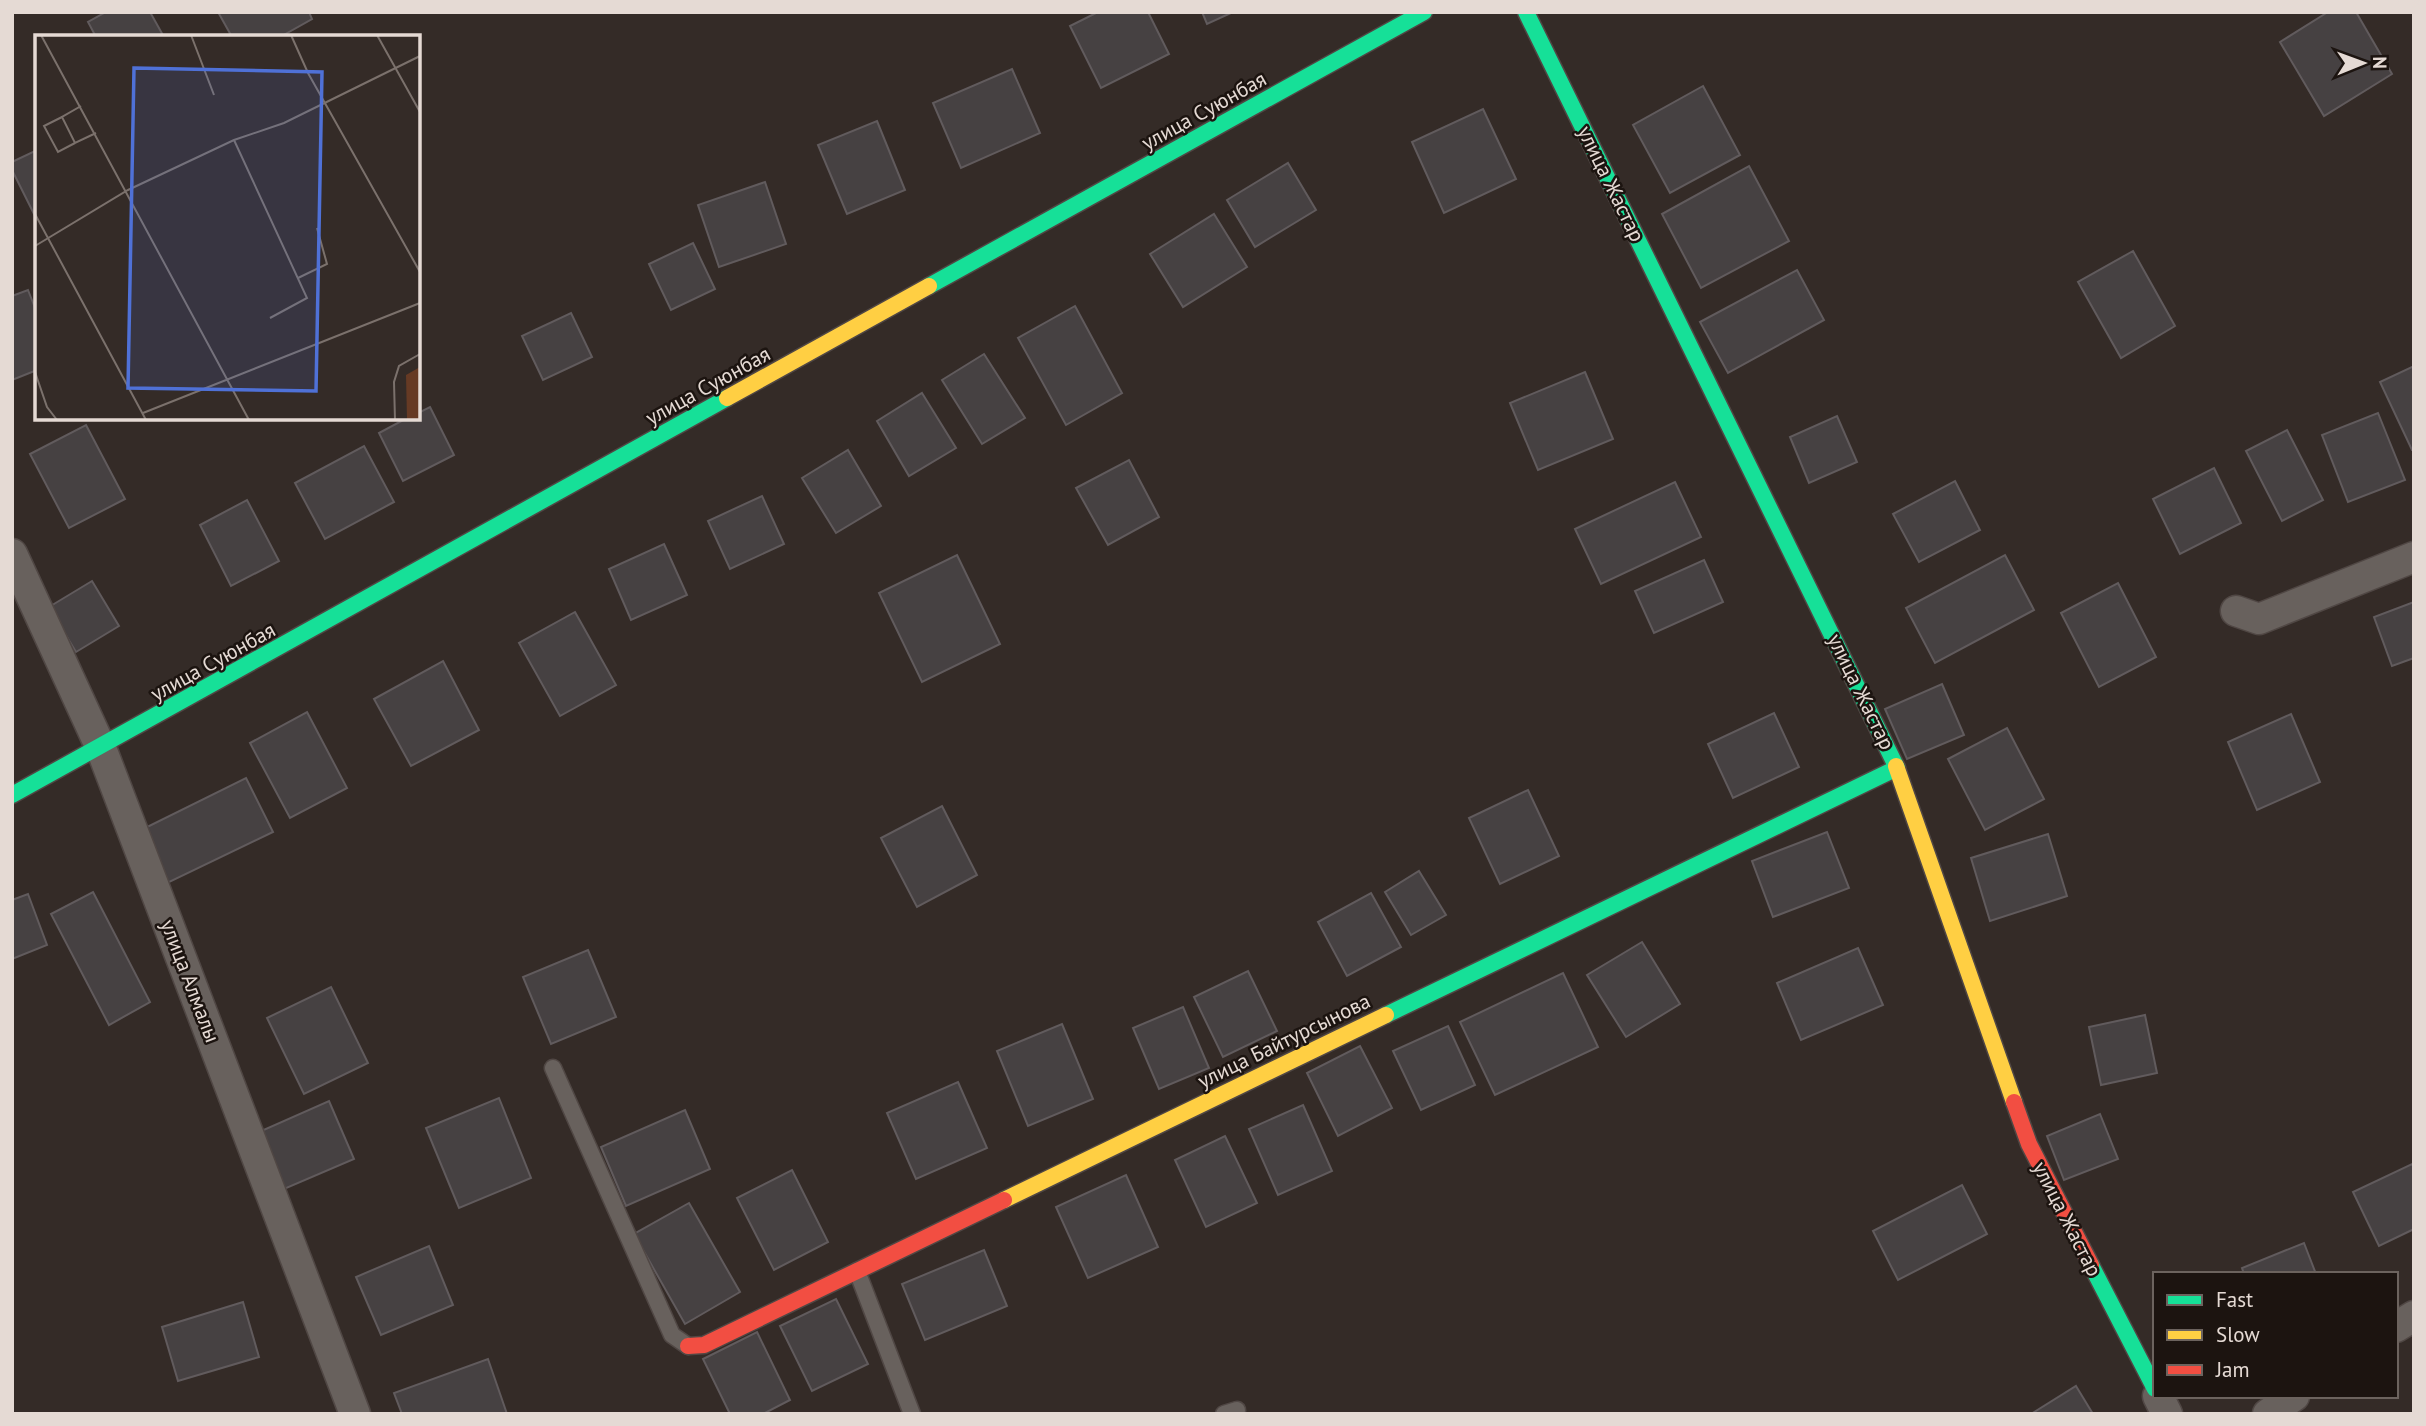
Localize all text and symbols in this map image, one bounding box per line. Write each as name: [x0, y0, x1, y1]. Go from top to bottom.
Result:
north arrow: [2328, 28, 2398, 98]
inset map: [35, 35, 420, 420]
text: N: [2368, 56, 2392, 69]
street label: улица Суюнбая: [1137, 65, 1271, 156]
street label: улица Жастар: [1572, 121, 1651, 246]
street label: улица Суюнбая: [641, 340, 775, 431]
street label: улица Суюнбая: [146, 616, 280, 707]
street label: улица Жастар: [1822, 629, 1901, 754]
street label: улица Алмалы: [155, 916, 226, 1046]
street label: улица Байтурсынова: [1193, 987, 1375, 1094]
street label: улица Жастар: [2027, 1157, 2108, 1281]
legend: [2153, 1272, 2398, 1398]
text: Fast: [2216, 1286, 2253, 1313]
text: Slow: [2216, 1321, 2260, 1348]
text: Jam: [2215, 1356, 2250, 1383]

